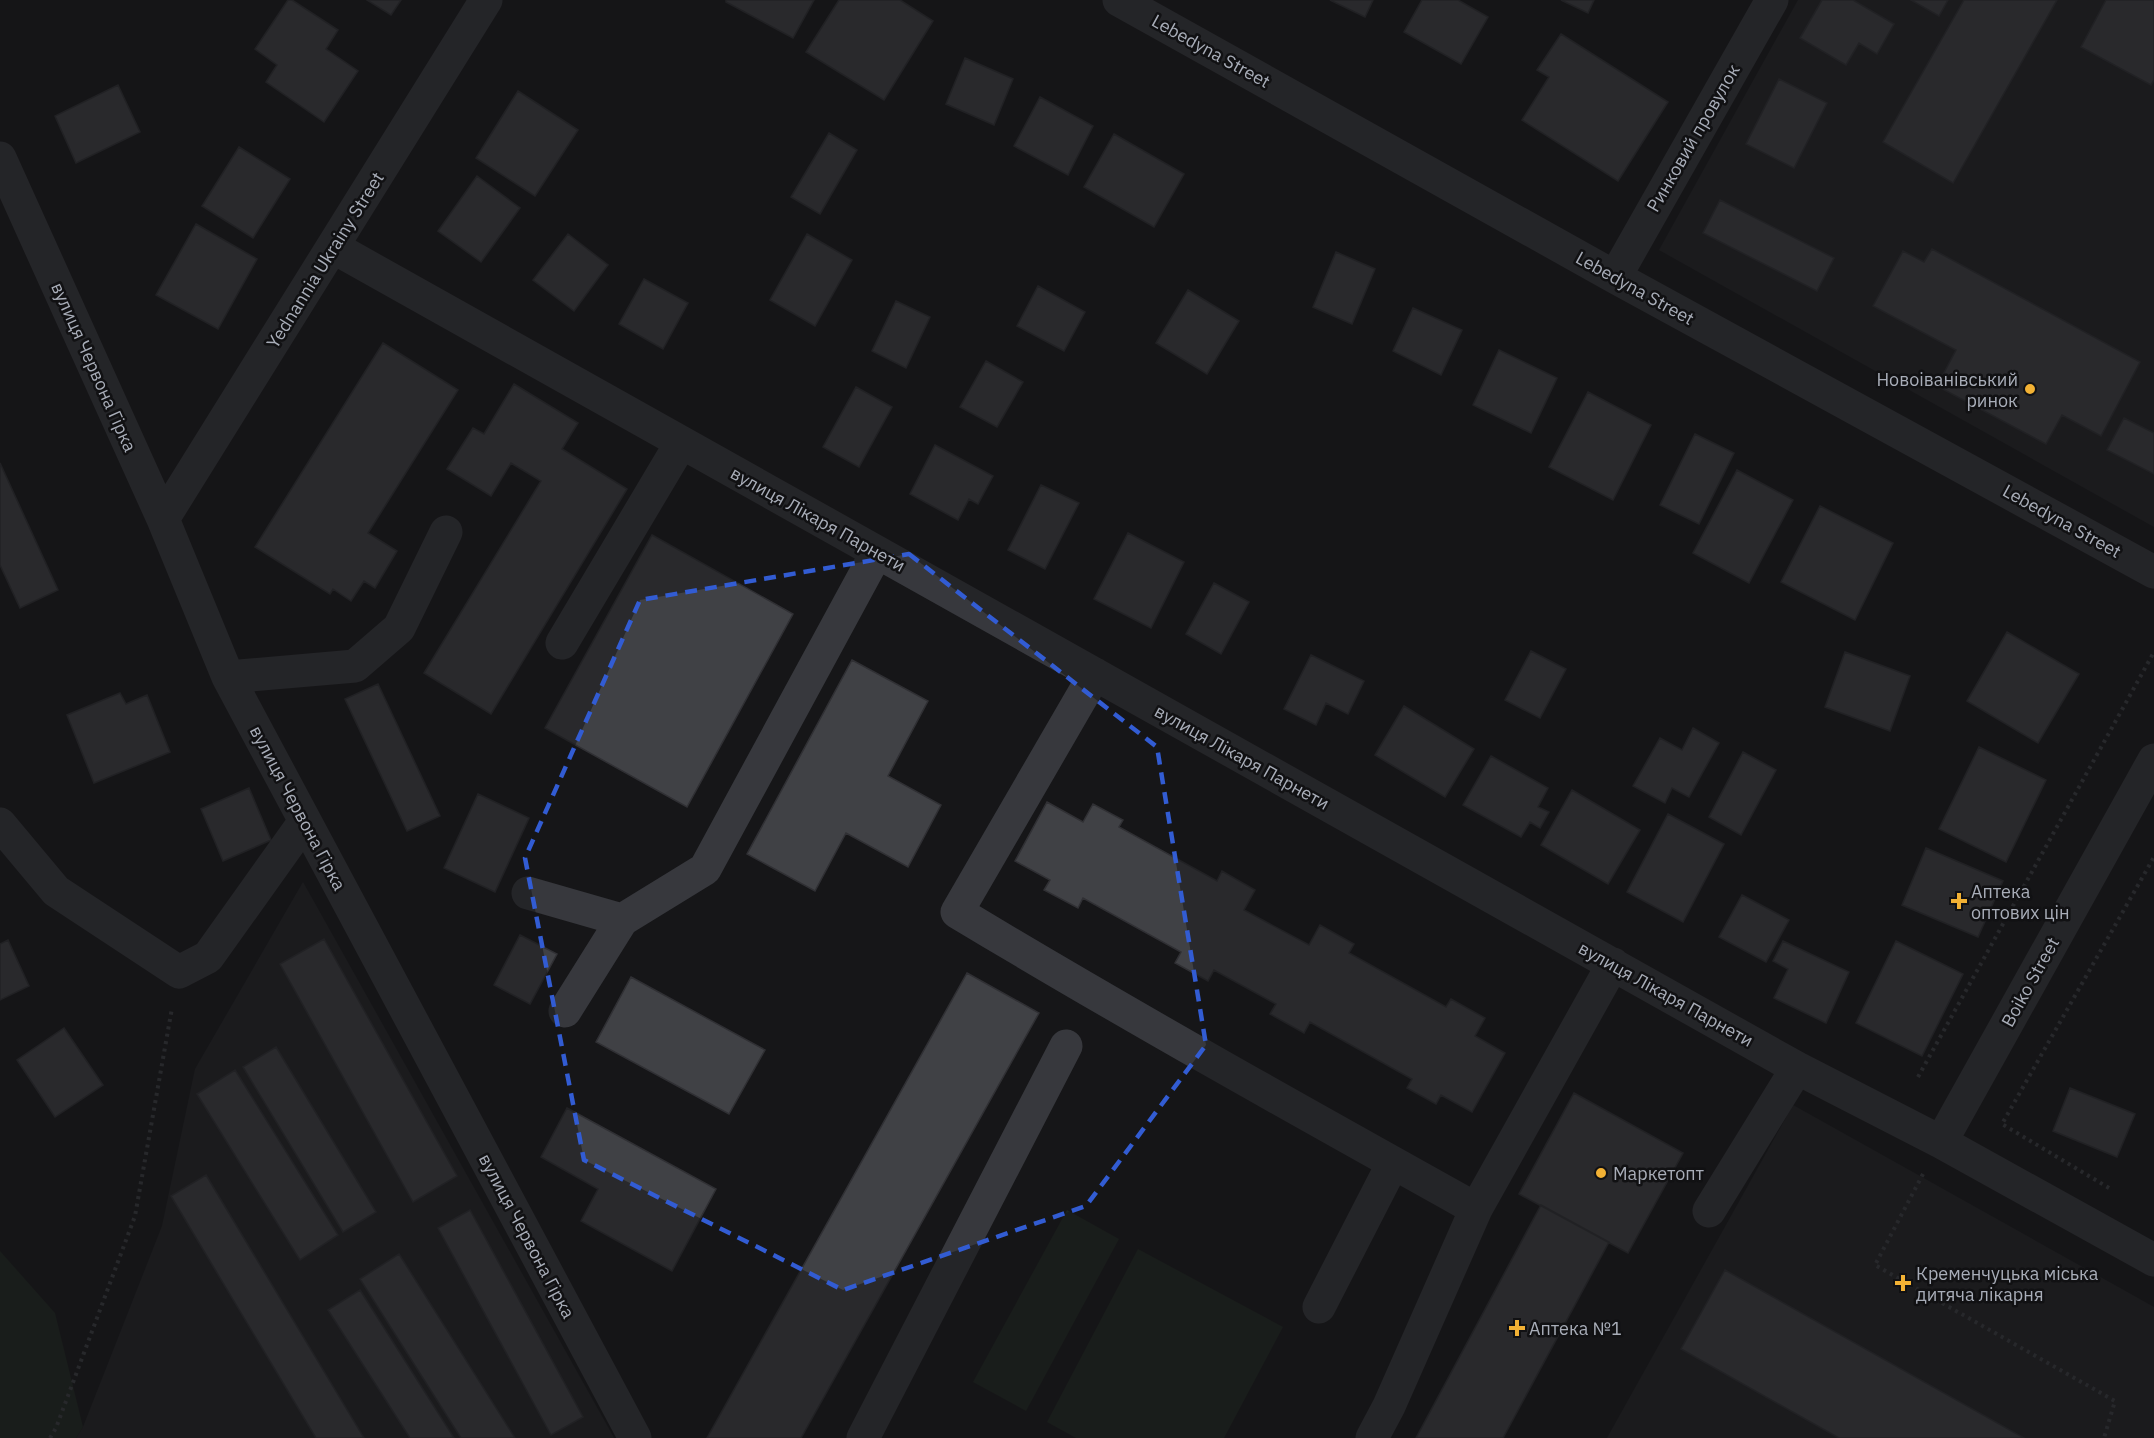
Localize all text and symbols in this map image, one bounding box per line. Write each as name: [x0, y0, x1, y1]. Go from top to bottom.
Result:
street label: Lebedyna Street: [1148, 9, 1274, 93]
street label: Ринковий провулок: [1641, 60, 1745, 216]
street label: Yednannia Ukrainy Street: [261, 168, 389, 352]
street label: Lebedyna Street: [1572, 246, 1698, 330]
street label: вулиця Червона Гірка: [46, 279, 142, 456]
place label: Новоіванівський ринок: [1876, 368, 2018, 412]
marker: Новоіванівський ринок: [2023, 382, 2037, 396]
street label: вулиця Лікаря Парнети: [727, 461, 909, 577]
street label: Lebedyna Street: [1999, 479, 2125, 563]
street label: вулиця Лікаря Парнети: [1151, 699, 1333, 815]
street label: вулиця Червона Гірка: [245, 722, 351, 895]
place label: Аптека оптових цін: [1971, 880, 2070, 924]
marker: Аптека оптових цін: [1952, 894, 1966, 908]
street label: Boiko Street: [1996, 933, 2064, 1031]
street label: вулиця Лікаря Парнети: [1575, 936, 1757, 1052]
street label: вулиця Червона Гірка: [474, 1150, 580, 1323]
place label: Маркетопт: [1613, 1162, 1705, 1185]
marker: Маркетопт: [1594, 1166, 1608, 1180]
place label: Кременчуцька міська дитяча лікарня: [1916, 1262, 2099, 1306]
marker: Кременчуцька міська дитяча лікарня: [1894, 1274, 1912, 1292]
place label: Аптека №1: [1529, 1317, 1622, 1340]
marker: Аптека №1: [1510, 1321, 1524, 1335]

